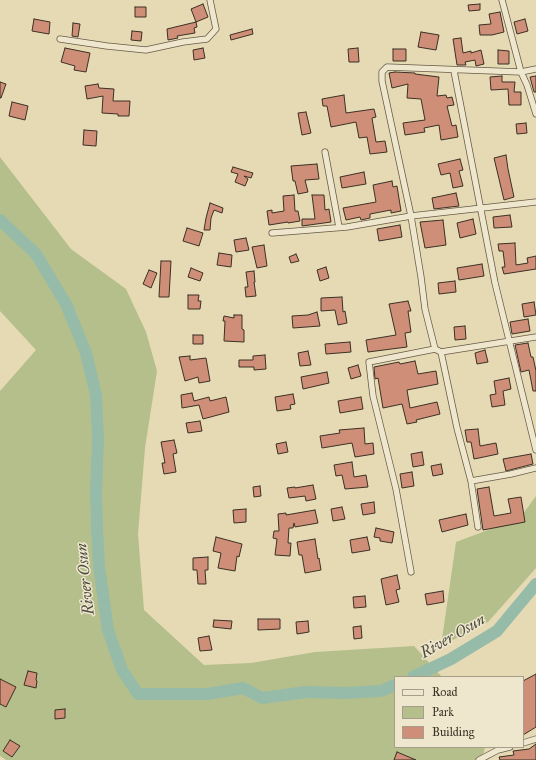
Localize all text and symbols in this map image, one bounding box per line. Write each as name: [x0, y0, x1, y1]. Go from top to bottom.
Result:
water label: River Osun: [73, 542, 99, 616]
water label: River Osun: [417, 611, 489, 663]
legend: [394, 676, 524, 748]
text: Road: [432, 685, 458, 699]
text: Park: [432, 705, 454, 719]
text: Building: [432, 725, 474, 739]

